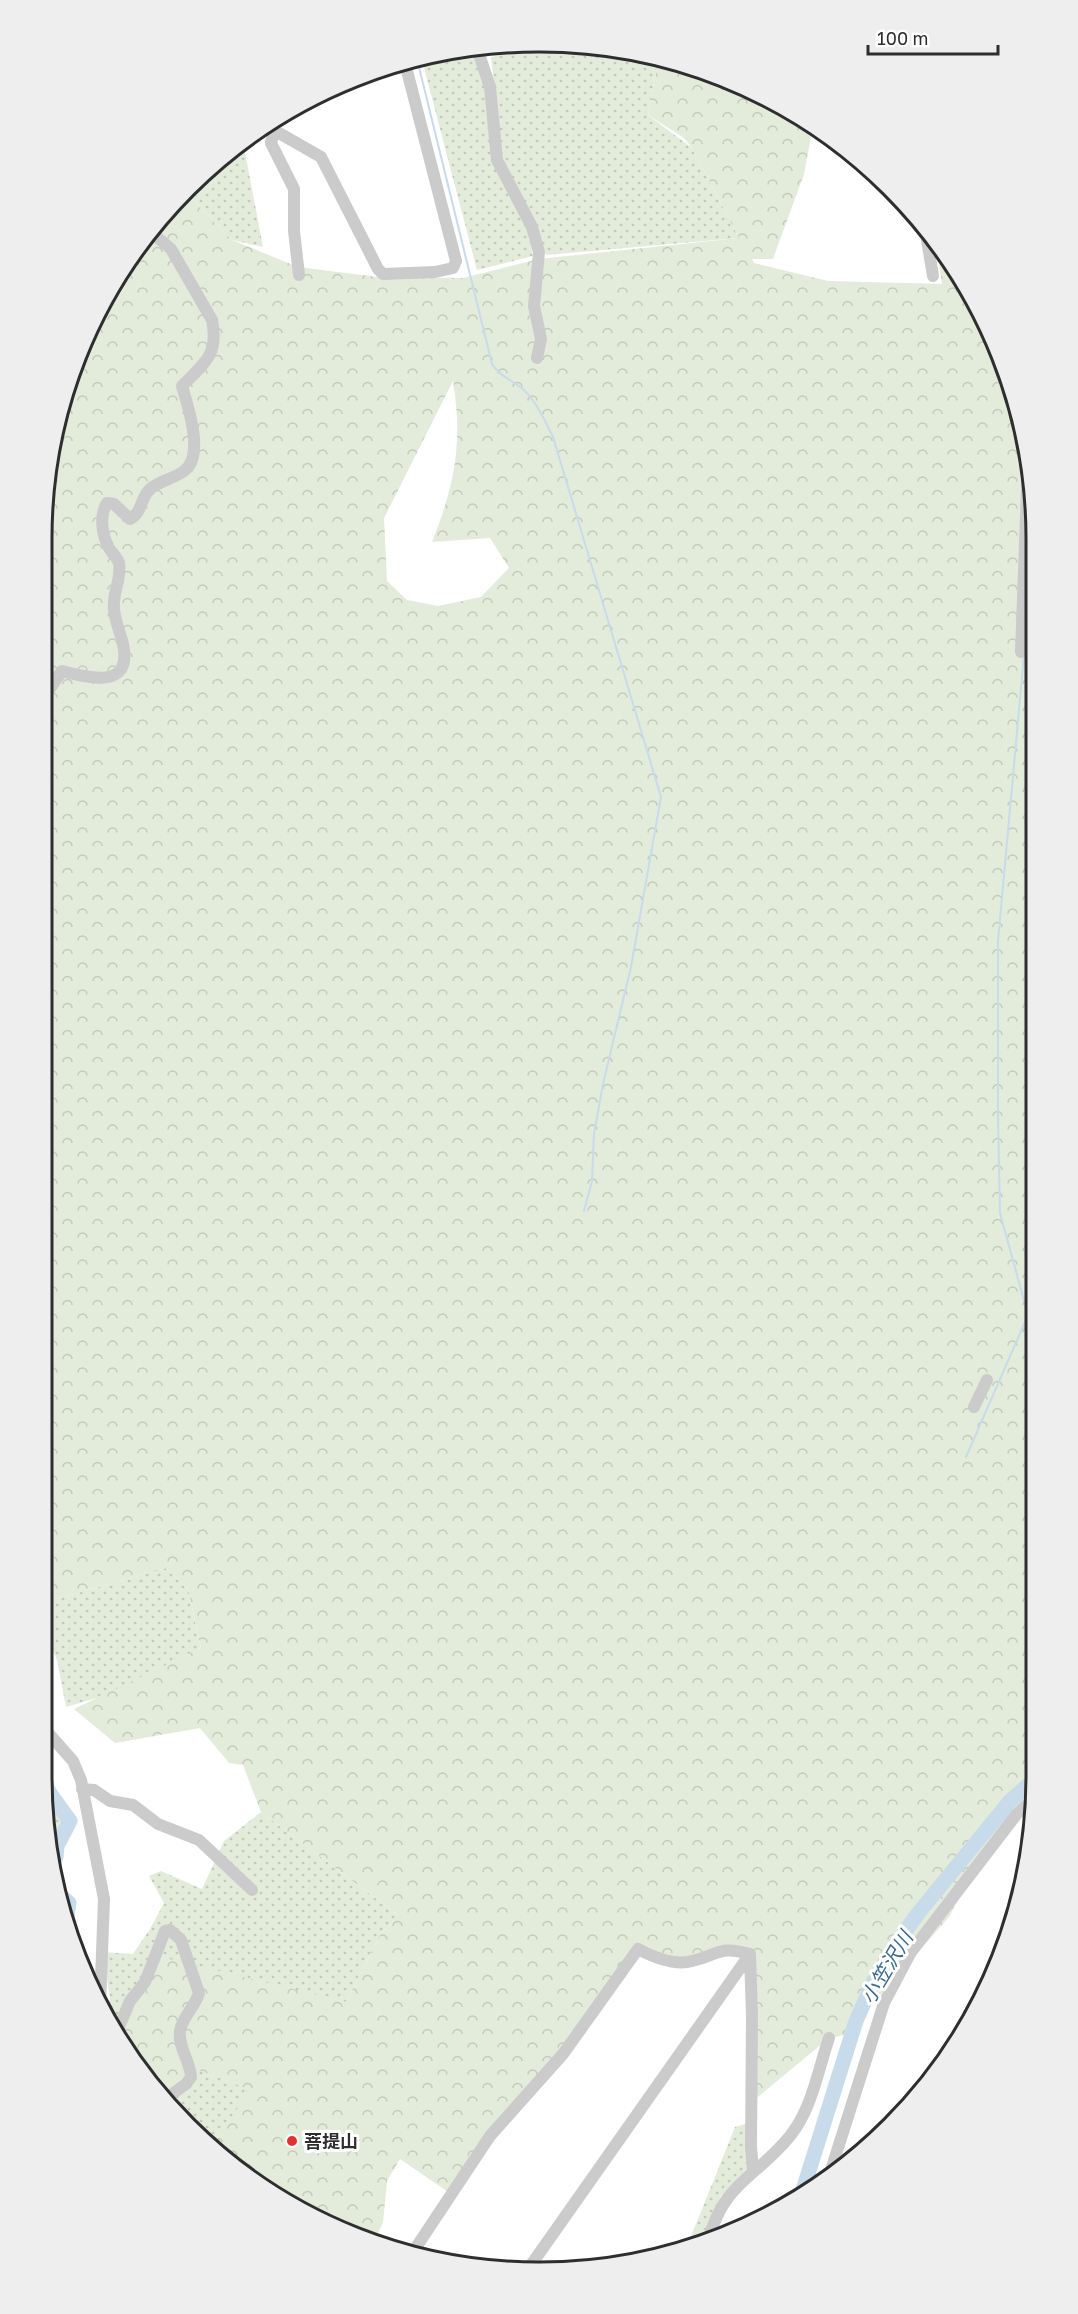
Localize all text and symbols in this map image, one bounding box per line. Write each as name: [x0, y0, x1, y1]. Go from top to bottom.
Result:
scale bar: [868, 18, 998, 56]
text: 100 m: [877, 27, 928, 49]
water label: 小笠沢川: [855, 1925, 918, 2007]
place label: 菩提山: [304, 2130, 358, 2152]
marker: 菩提山: [285, 2134, 299, 2148]

